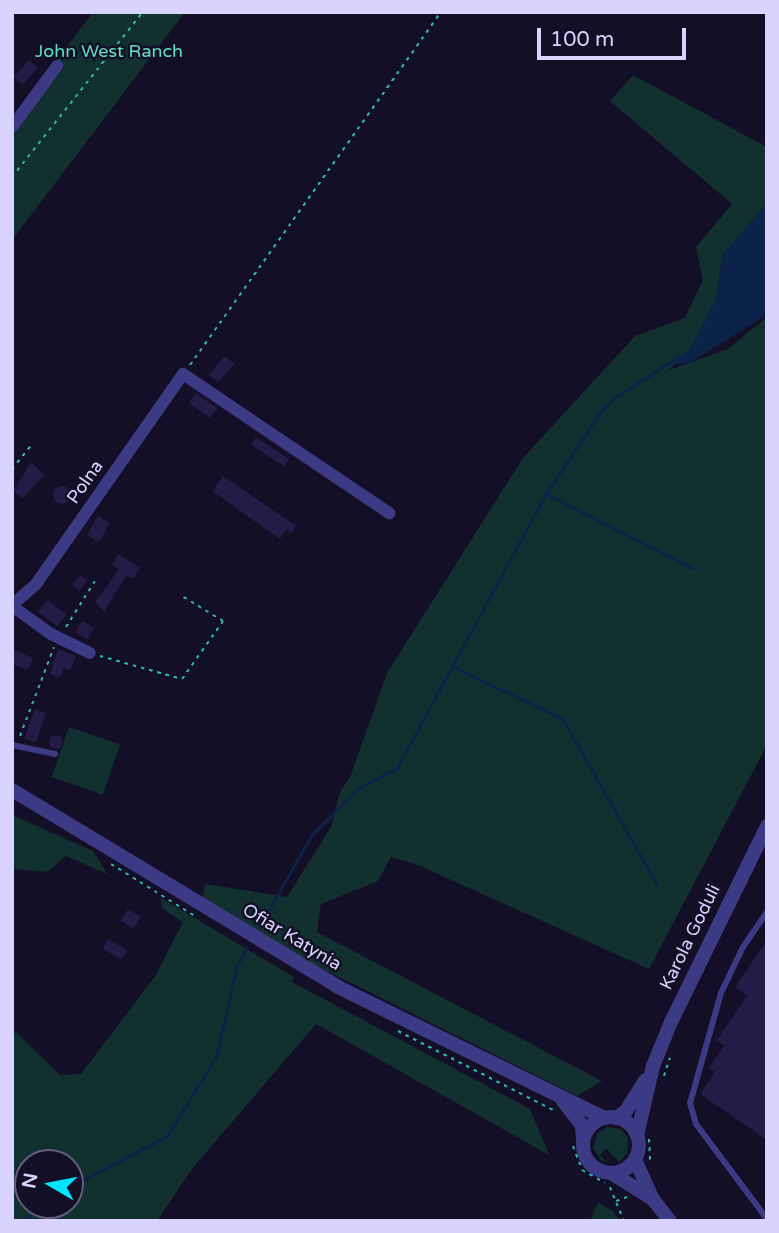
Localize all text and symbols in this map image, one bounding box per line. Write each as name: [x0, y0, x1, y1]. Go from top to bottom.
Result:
scale bar: [541, 14, 690, 58]
text: 100 m: [550, 27, 614, 52]
park label: John West Ranch: [35, 40, 183, 62]
street label: Polna: [62, 456, 108, 508]
street label: Karola Goduli: [655, 881, 725, 993]
street label: Ofiar Katynia: [239, 899, 345, 975]
north arrow: [14, 1149, 84, 1219]
text: N: [18, 1171, 42, 1190]

